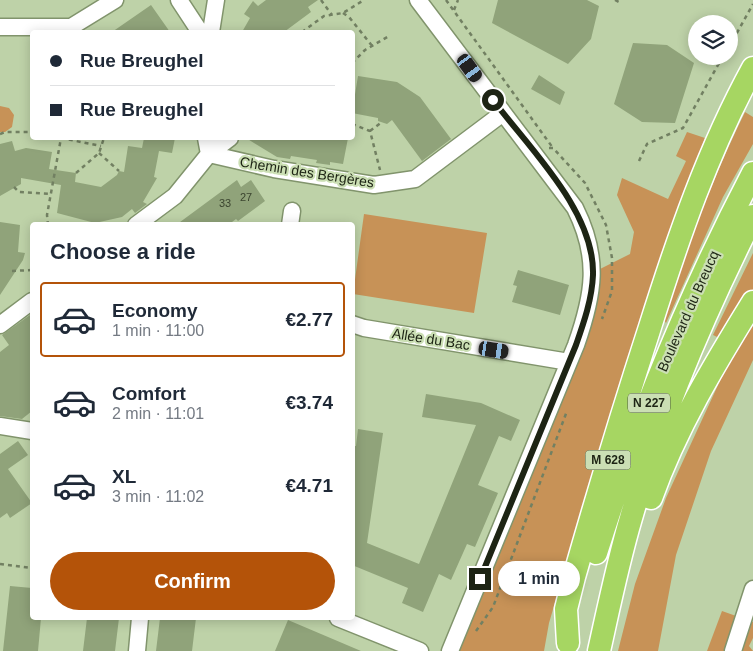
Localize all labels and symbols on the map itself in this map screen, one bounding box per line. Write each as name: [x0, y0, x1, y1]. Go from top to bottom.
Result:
car: [455, 51, 484, 85]
route start: [482, 89, 504, 111]
street label: Chemin des Bergères: [239, 154, 375, 190]
house number: 27: [240, 191, 252, 203]
house number: 33: [219, 197, 231, 209]
street label: Boulevard du Breucq: [654, 248, 722, 374]
street label: Allée du Bac: [391, 325, 471, 353]
car: [478, 340, 509, 360]
road number: N 227: [628, 393, 670, 412]
road number: M 628: [586, 450, 630, 470]
callout: 1 min: [498, 562, 580, 596]
route end: [469, 568, 491, 590]

